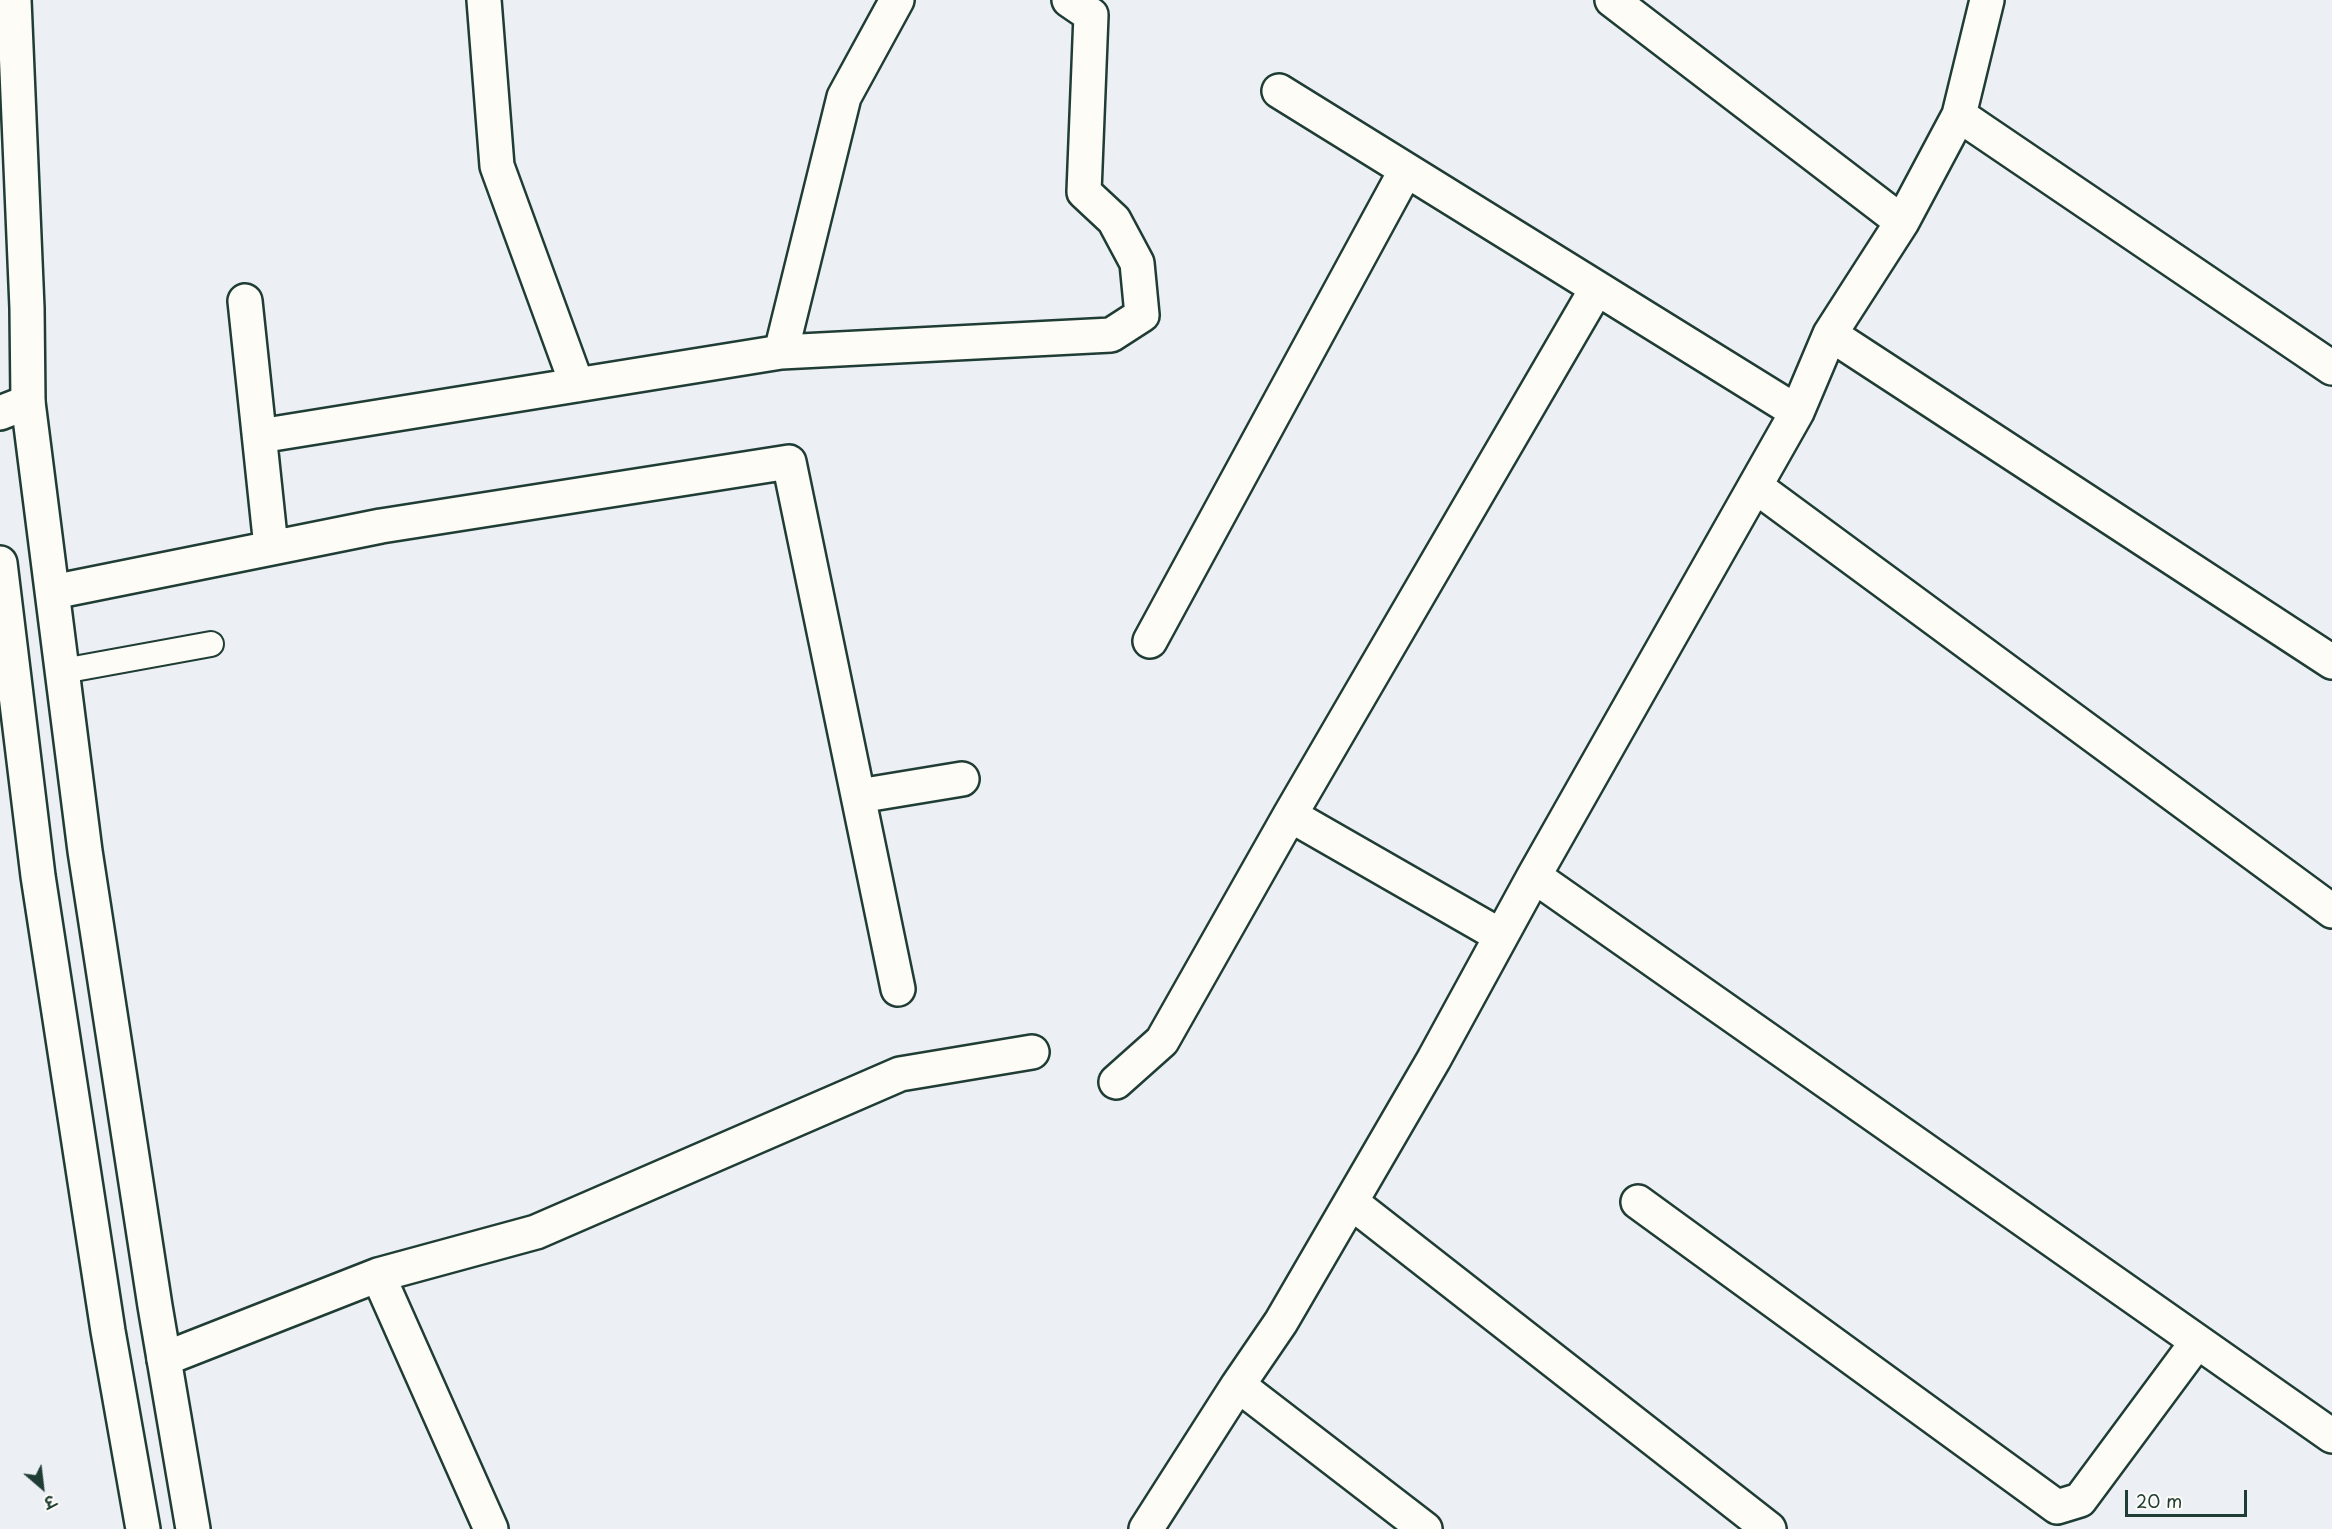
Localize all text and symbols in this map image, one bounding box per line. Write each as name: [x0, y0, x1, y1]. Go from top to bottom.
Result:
north arrow: [12, 1457, 72, 1517]
scale bar: [2128, 1478, 2250, 1516]
text: 20 m: [2136, 1487, 2182, 1514]
text: उ: [40, 1490, 61, 1516]

